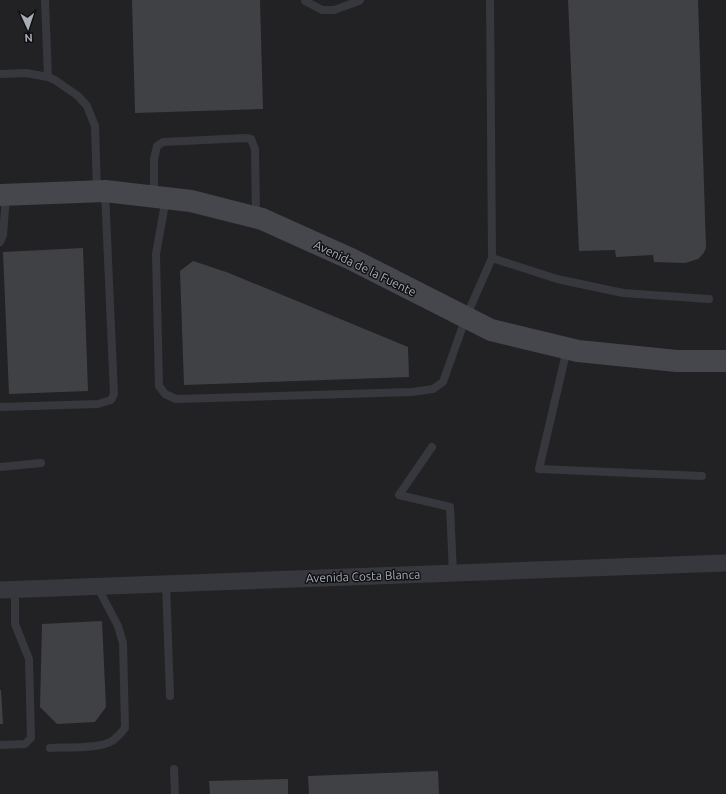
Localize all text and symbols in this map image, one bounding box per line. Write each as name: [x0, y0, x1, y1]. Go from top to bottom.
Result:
north arrow: [8, 8, 48, 48]
text: N: [24, 32, 33, 44]
street label: Avenida de la Fuente: [312, 238, 418, 298]
street label: Avenida Costa Blanca: [306, 568, 420, 584]

